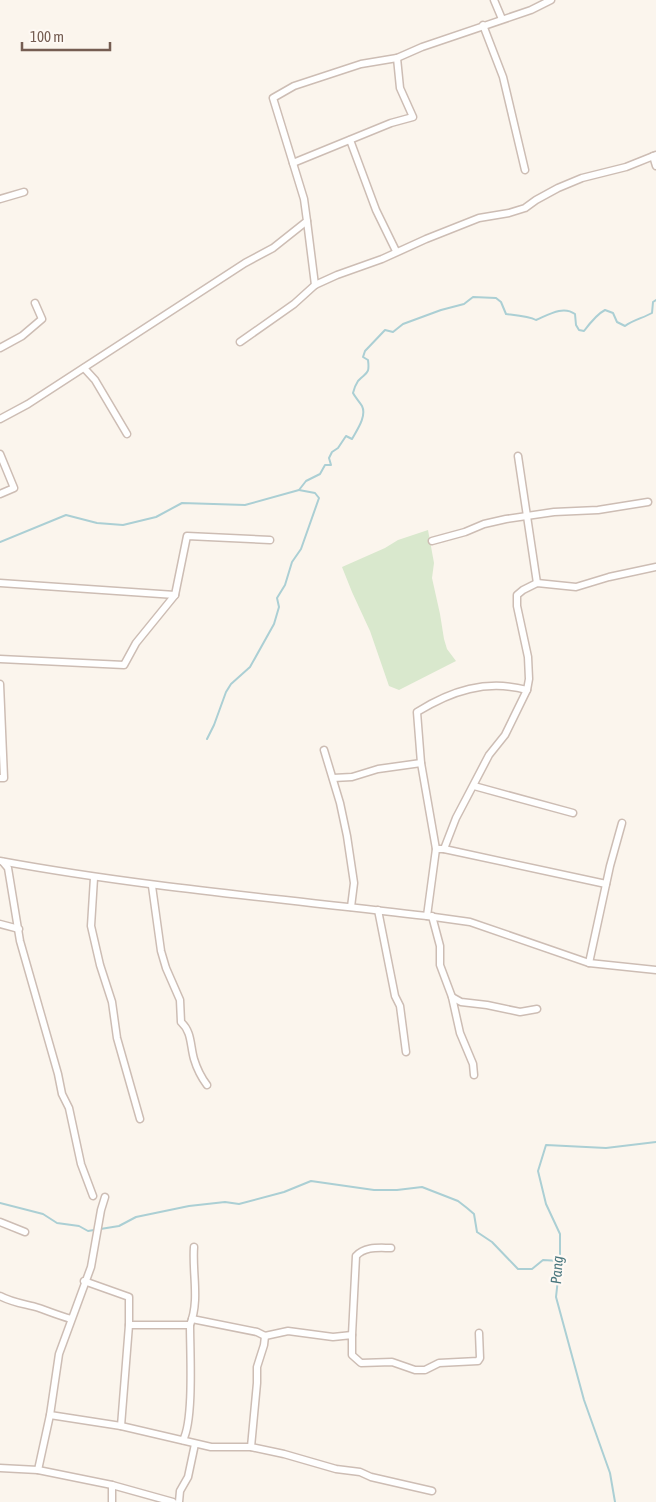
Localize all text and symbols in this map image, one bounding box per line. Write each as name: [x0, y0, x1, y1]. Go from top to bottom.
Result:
scale bar: [22, 20, 110, 52]
text: 100 m: [30, 28, 64, 45]
water label: Pang: [547, 1255, 566, 1285]

